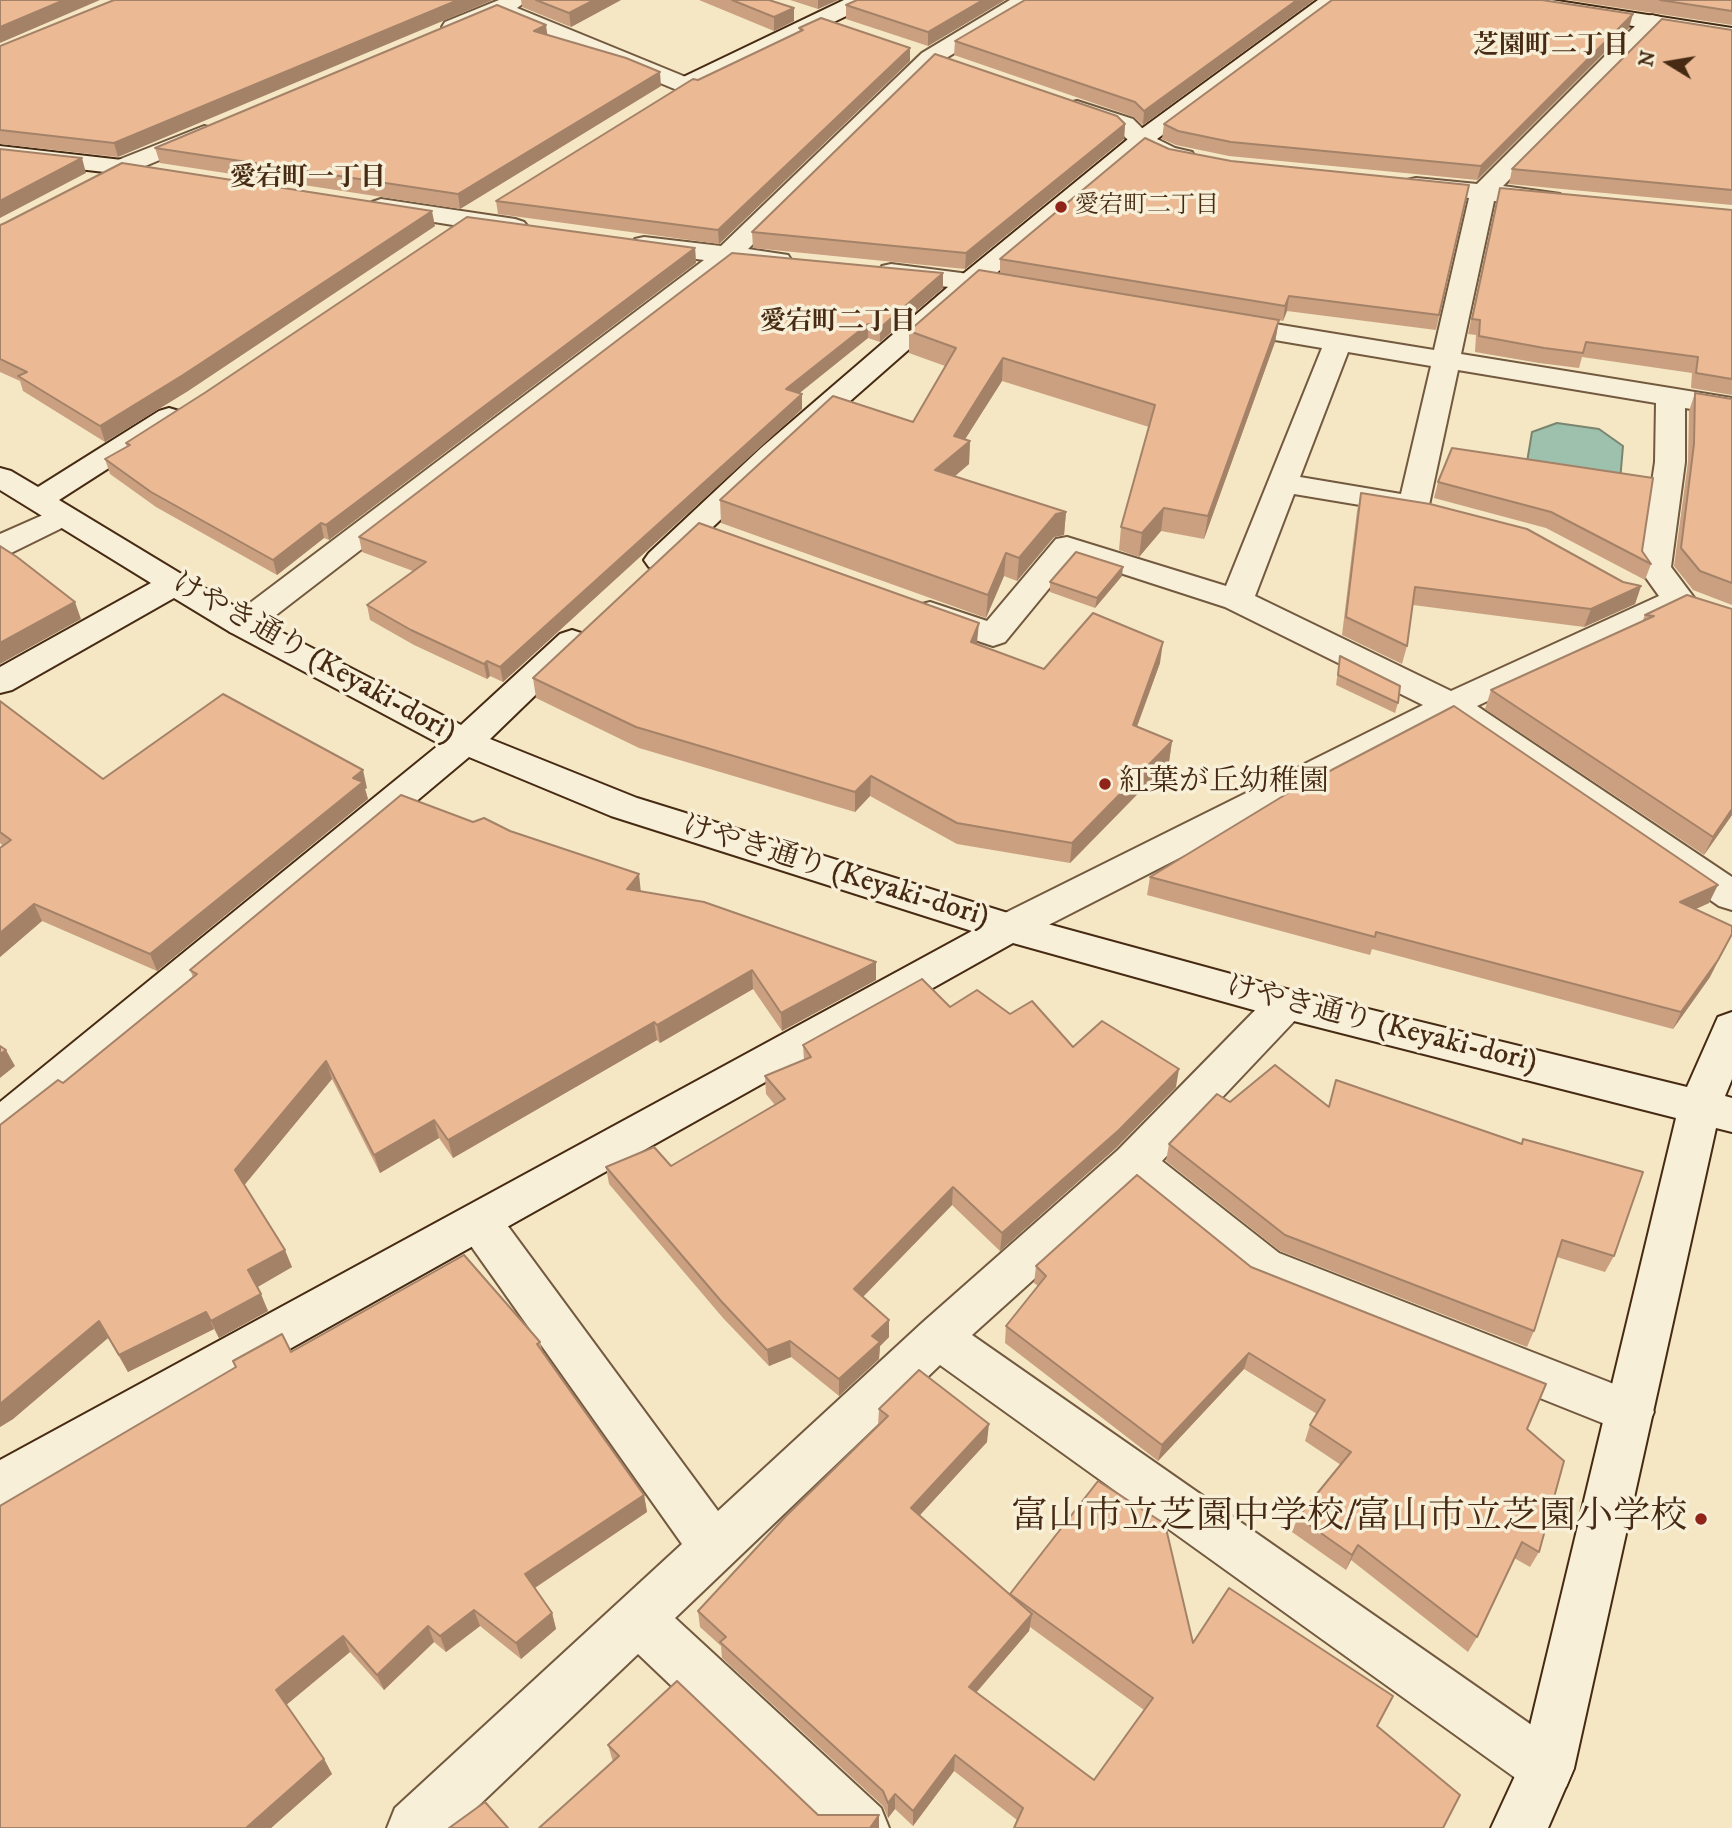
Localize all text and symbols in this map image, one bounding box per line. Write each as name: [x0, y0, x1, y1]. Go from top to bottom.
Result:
north arrow: [1634, 28, 1704, 98]
district label: 芝園町二丁目: [1473, 32, 1629, 64]
text: N: [1635, 49, 1661, 69]
district label: 愛宕町一丁目: [230, 164, 386, 196]
place label: 愛宕町二丁目: [1075, 193, 1219, 221]
marker: 愛宕町二丁目: [1053, 199, 1069, 215]
district label: 愛宕町二丁目: [760, 308, 916, 340]
street label: けやき通り (Keyaki-dori): [164, 566, 462, 752]
place label: 紅葉が丘幼稚園: [1119, 766, 1329, 802]
marker: 紅葉が丘幼稚園: [1097, 776, 1113, 792]
street label: けやき通り (Keyaki-dori): [677, 809, 993, 937]
street label: けやき通り (Keyaki-dori): [1222, 970, 1540, 1082]
place label: 富山市立芝園中学校/富山市立芝園小学校: [1011, 1497, 1687, 1541]
marker: 富山市立芝園中学校/富山市立芝園小学校: [1693, 1511, 1709, 1527]

